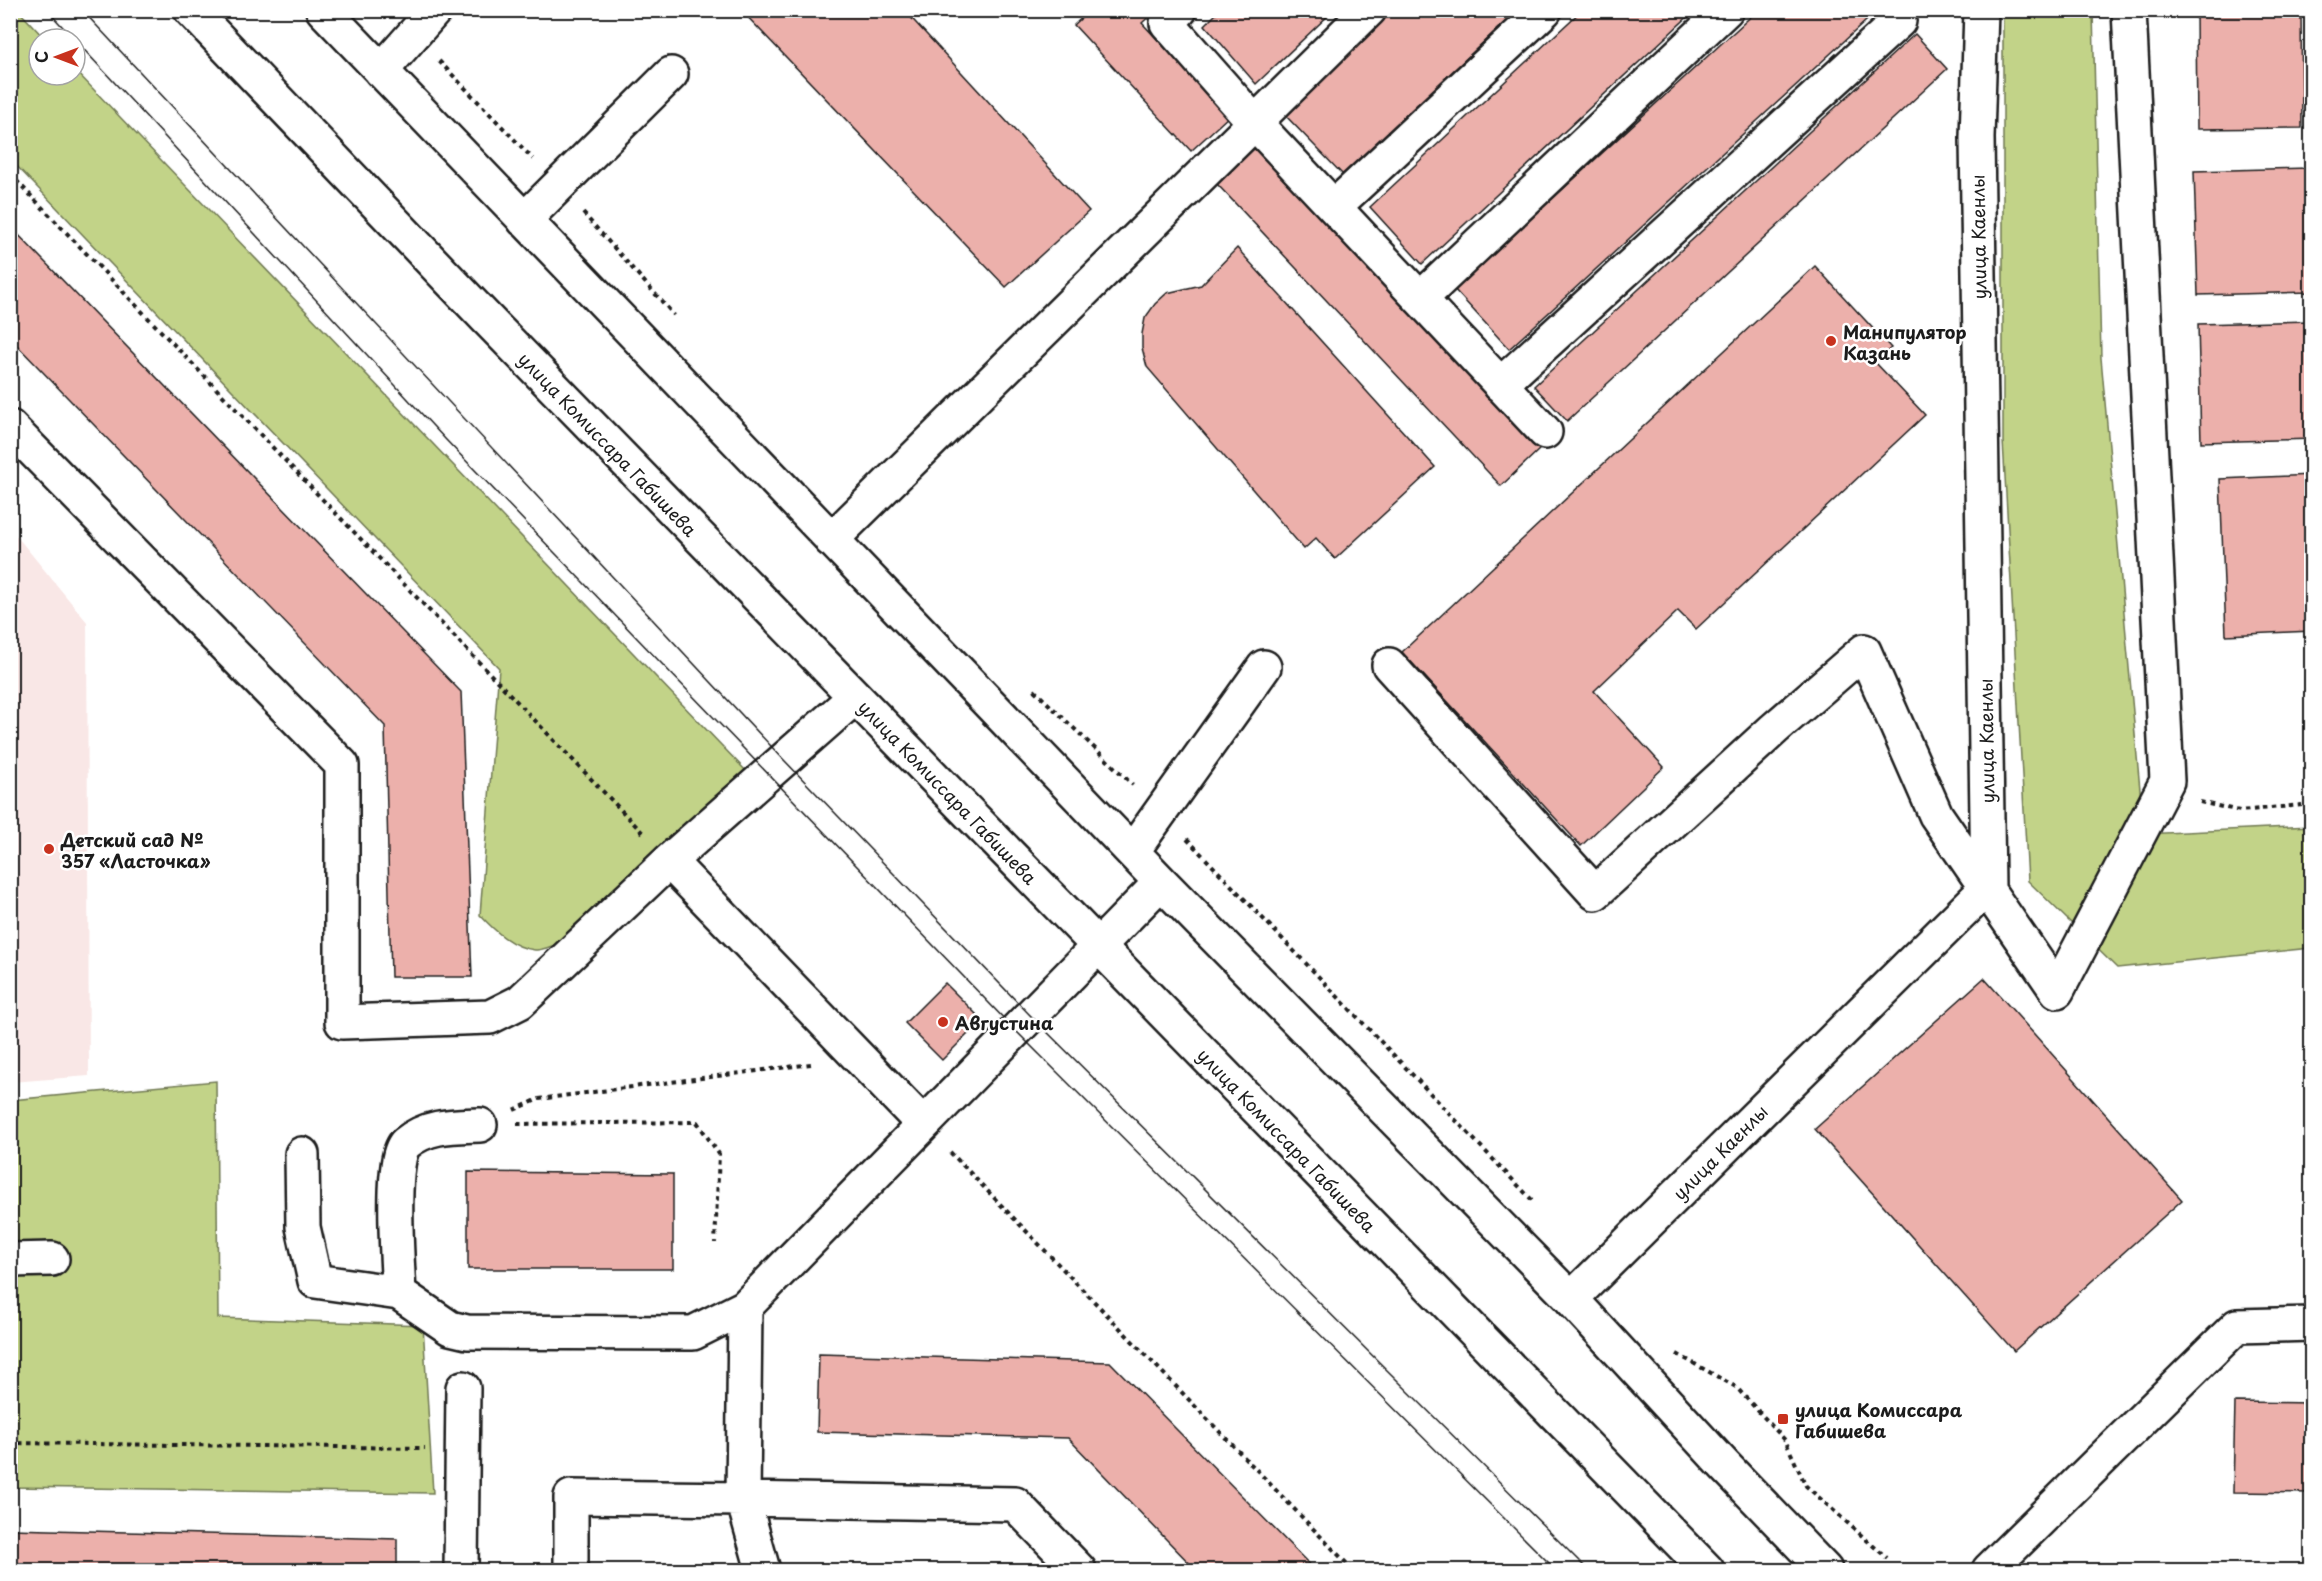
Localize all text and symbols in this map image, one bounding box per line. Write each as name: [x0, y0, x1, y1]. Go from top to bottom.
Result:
north arrow: [27, 27, 87, 87]
text: С: [29, 51, 53, 63]
street label: улица Каенлы: [1963, 174, 1993, 300]
place label: Манипулятор Казань: [1843, 318, 1967, 366]
marker: Манипулятор Казань: [1824, 334, 1838, 348]
street label: улица Комиссара Габишева: [512, 346, 704, 543]
street label: улица Каенлы: [1971, 678, 2001, 804]
street label: улица Комиссара Габишева: [852, 694, 1044, 891]
place label: Детский сад № 357 «Ласточка»: [60, 826, 211, 874]
marker: Детский сад № 357 «Ласточка»: [42, 842, 56, 856]
place label: Августина: [955, 1009, 1054, 1036]
marker: Августина: [936, 1015, 950, 1029]
street label: улица Комиссара Габишева: [1191, 1042, 1383, 1239]
street label: улица Каенлы: [1666, 1098, 1774, 1206]
place label: улица Комиссара Габишева: [1795, 1396, 1963, 1444]
marker: улица Комиссара Габишева: [1776, 1412, 1790, 1426]

